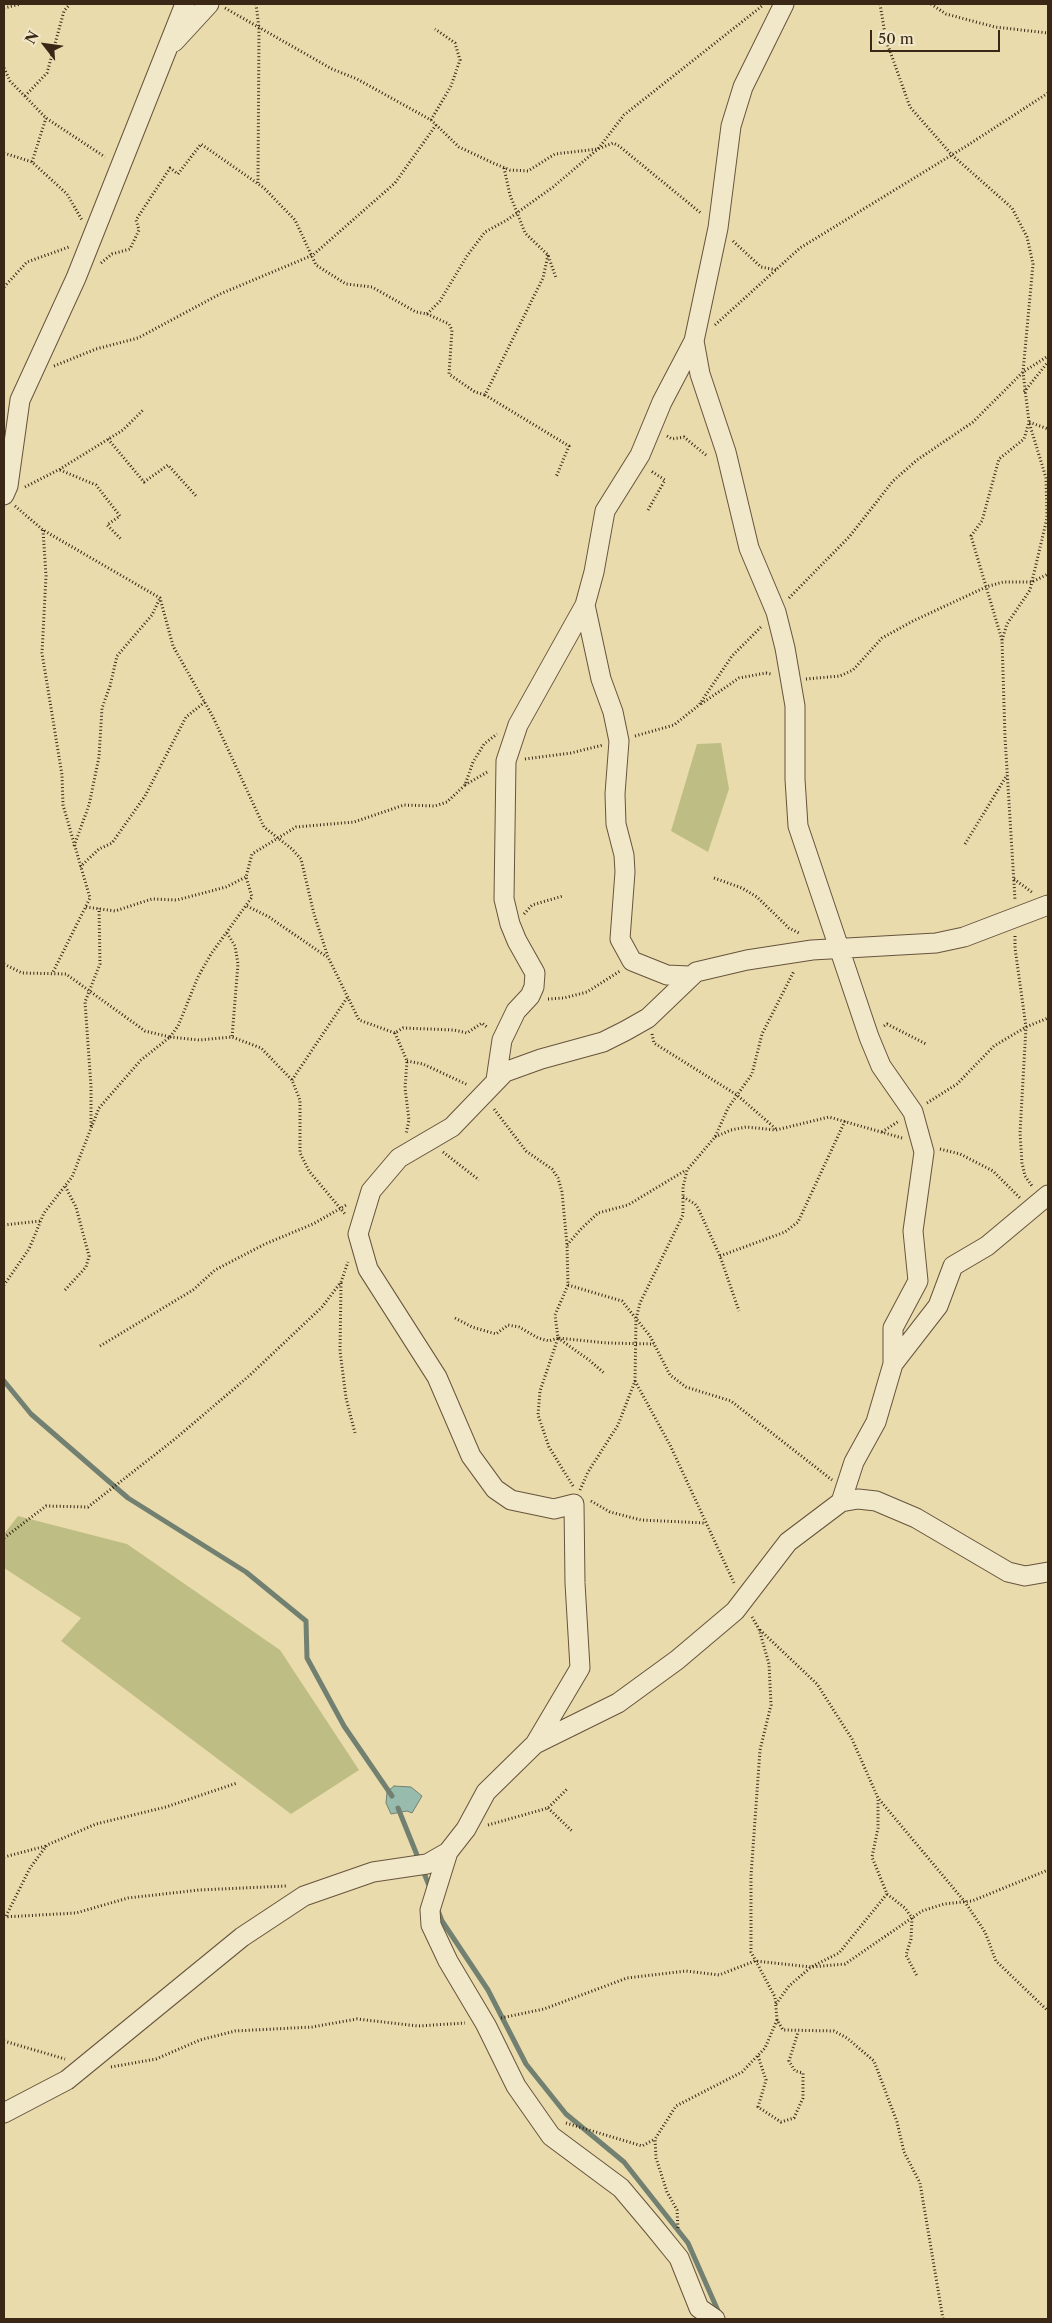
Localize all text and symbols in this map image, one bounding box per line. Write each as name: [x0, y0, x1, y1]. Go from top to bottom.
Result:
north arrow: [20, 20, 70, 70]
scale bar: [872, 20, 1002, 52]
text: N: [21, 28, 43, 47]
text: 50 m: [878, 29, 914, 48]

